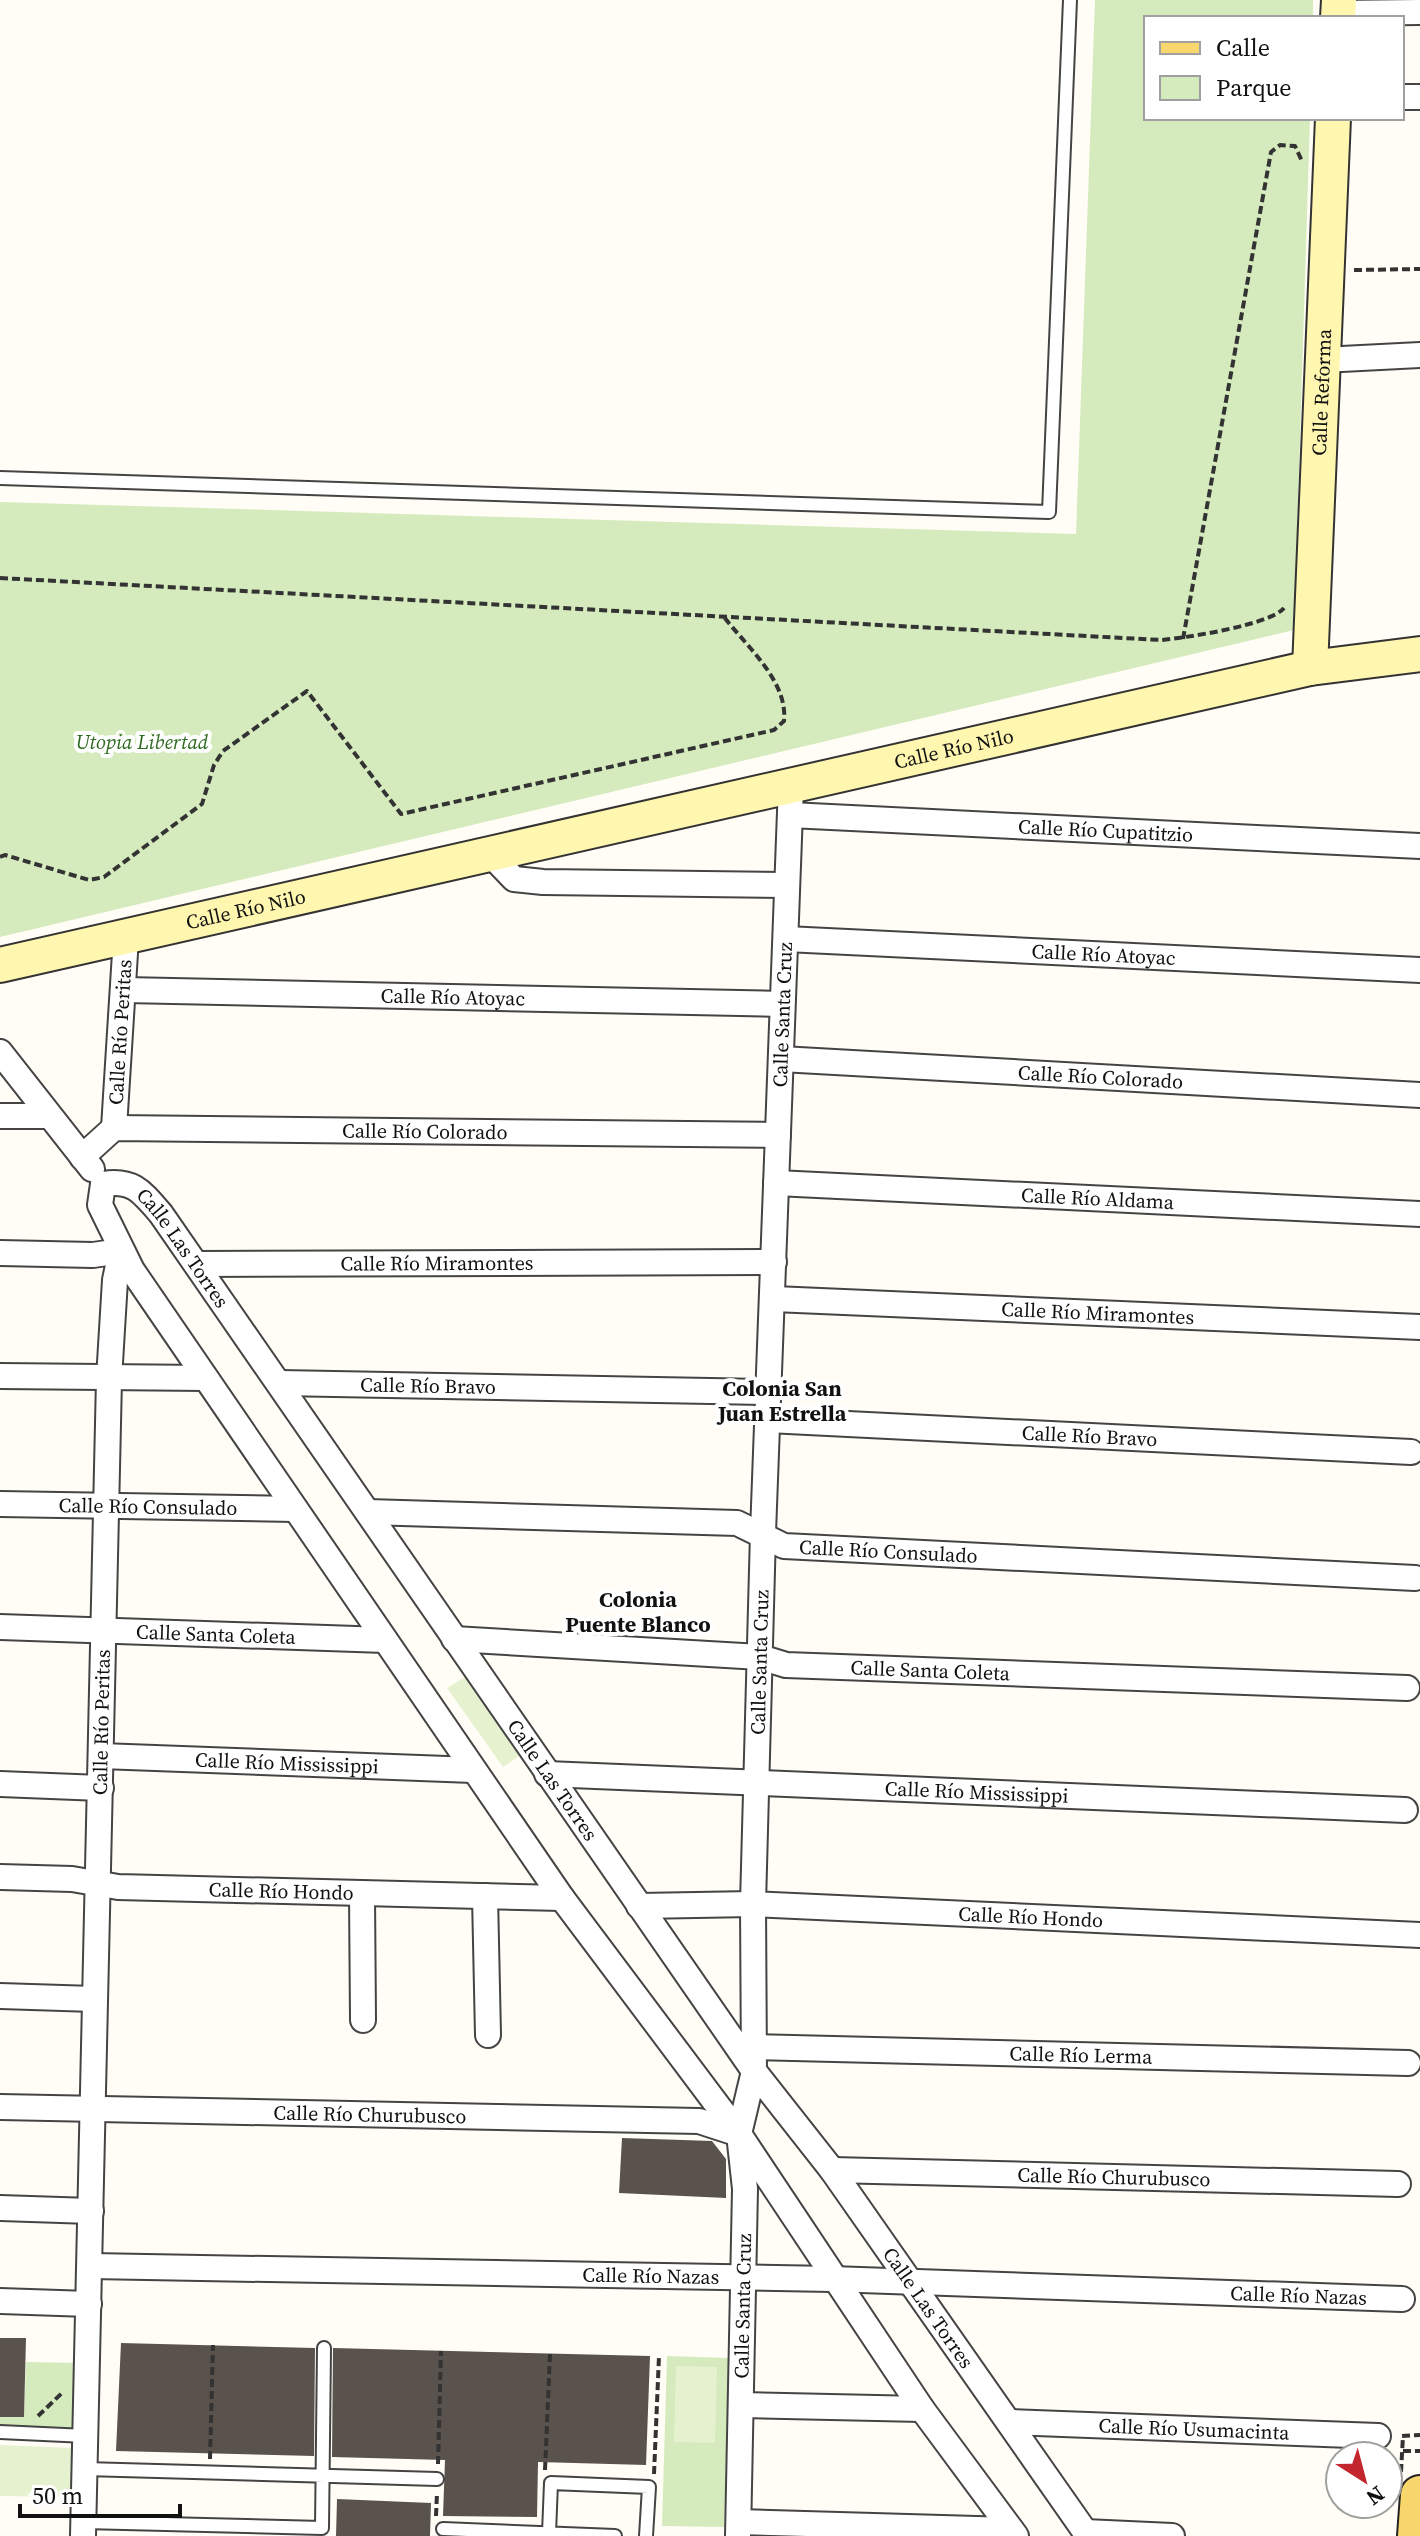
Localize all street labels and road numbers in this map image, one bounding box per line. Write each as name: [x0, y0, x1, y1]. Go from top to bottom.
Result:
street label: Calle Reforma: [1305, 327, 1338, 456]
street label: Calle Río Nilo: [891, 722, 1016, 776]
street label: Calle Río Cupatitzio: [1017, 812, 1194, 849]
street label: Calle Río Nilo: [183, 882, 308, 936]
street label: Calle Río Atoyac: [1031, 937, 1177, 972]
street label: Calle Santa Cruz: [766, 942, 799, 1088]
street label: Calle Río Peritas: [101, 959, 139, 1106]
street label: Calle Río Atoyac: [380, 981, 526, 1013]
street label: Calle Río Colorado: [1017, 1058, 1184, 1096]
street label: Calle Río Colorado: [342, 1116, 508, 1146]
street label: Calle Las Torres: [130, 1181, 236, 1313]
street label: Calle Río Aldama: [1021, 1181, 1176, 1216]
street label: Calle Río Miramontes: [340, 1249, 534, 1278]
street label: Calle Río Miramontes: [1001, 1295, 1195, 1331]
street label: Calle Río Bravo: [360, 1370, 496, 1401]
street label: Calle Río Bravo: [1021, 1419, 1158, 1453]
street label: Calle Río Consulado: [58, 1491, 238, 1522]
street label: Calle Río Consulado: [798, 1533, 978, 1570]
street label: Calle Santa Cruz: [744, 1589, 775, 1735]
street label: Calle Santa Coleta: [136, 1618, 297, 1651]
street label: Calle Río Peritas: [86, 1649, 117, 1795]
street label: Calle Santa Coleta: [850, 1653, 1011, 1687]
street label: Calle Las Torres: [501, 1714, 605, 1846]
street label: Calle Río Mississippi: [194, 1746, 379, 1780]
street label: Calle Río Mississippi: [884, 1774, 1069, 1810]
street label: Calle Río Hondo: [208, 1875, 354, 1907]
street label: Calle Río Hondo: [958, 1900, 1104, 1934]
street label: Calle Río Lerma: [1009, 2039, 1154, 2071]
street label: Calle Río Churubusco: [273, 2098, 467, 2130]
street label: Calle Río Churubusco: [1017, 2161, 1211, 2193]
street label: Calle Santa Cruz: [727, 2233, 758, 2379]
street label: Calle Las Torres: [876, 2242, 980, 2374]
street label: Calle Río Nazas: [582, 2261, 720, 2291]
street label: Calle Río Nazas: [1230, 2279, 1368, 2312]
street label: Calle Río Usumacinta: [1098, 2411, 1291, 2447]

